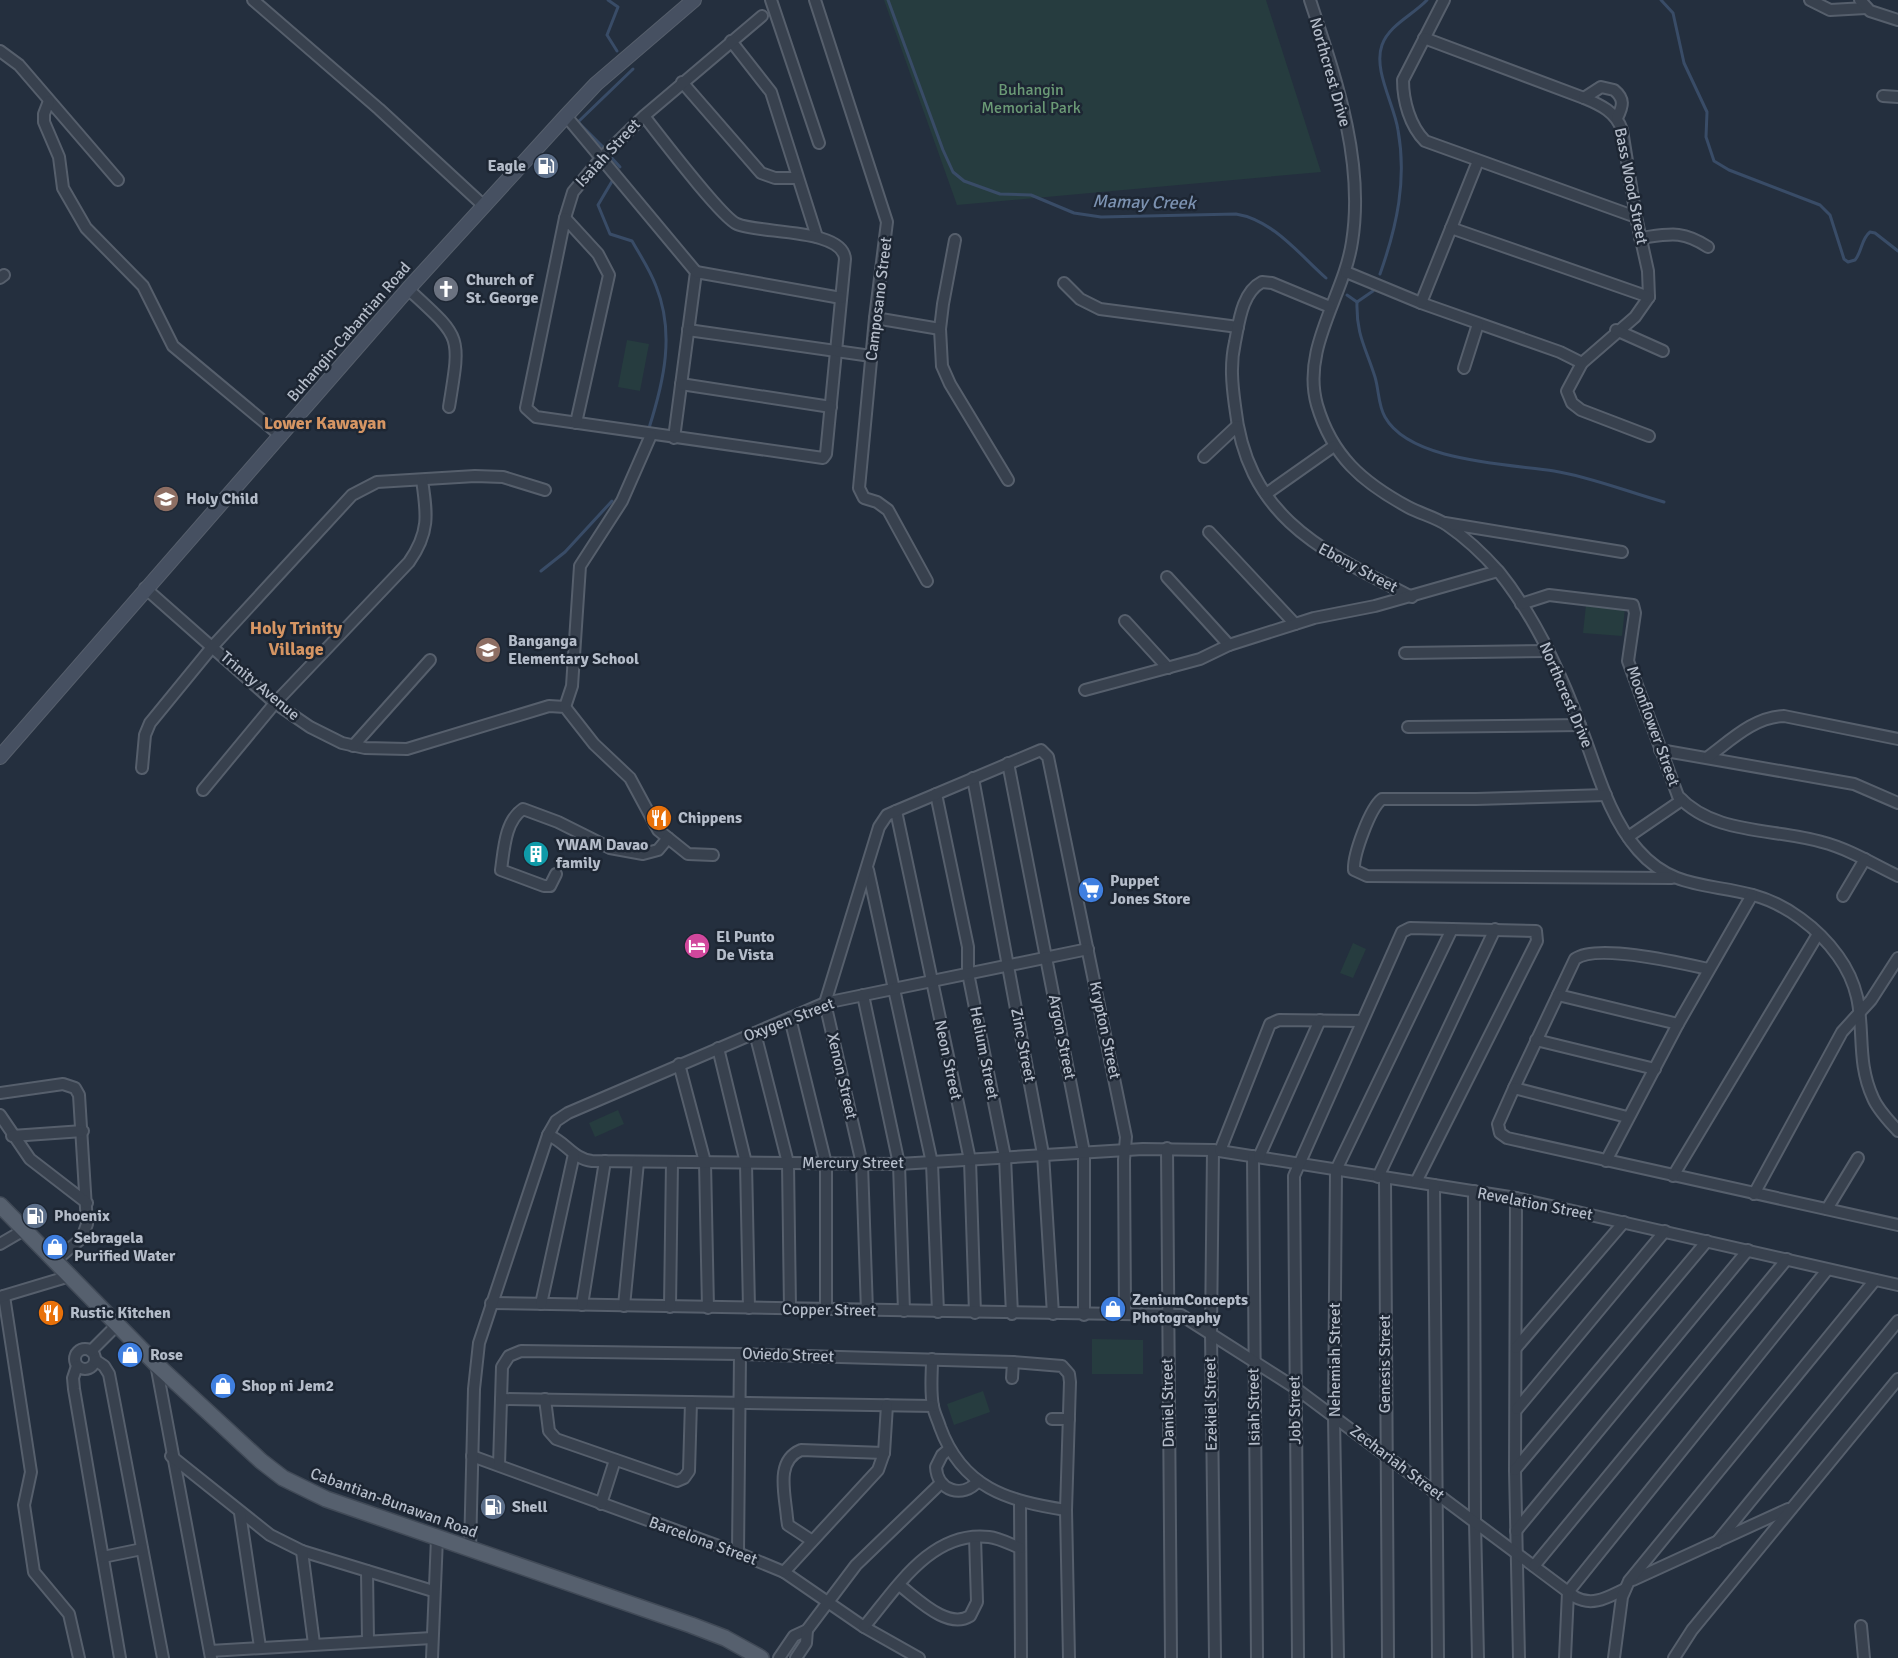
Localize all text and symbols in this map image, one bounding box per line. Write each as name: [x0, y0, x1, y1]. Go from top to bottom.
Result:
street label: Northcrest Drive: [1305, 15, 1355, 129]
park label: Buhangin Memorial Park: [981, 80, 1081, 118]
street label: Isaiah Street: [571, 114, 645, 191]
street label: Bass Wood Street: [1610, 126, 1652, 247]
fuel station icon: Eagle: [531, 151, 561, 181]
place label: Eagle: [487, 156, 526, 176]
water label: Mamay Creek: [1092, 190, 1198, 214]
street label: Camposano Street: [861, 236, 897, 362]
street label: Buhangin-Cabantian Road: [283, 258, 415, 406]
place label: Church of St. George: [466, 270, 539, 308]
church icon: Church of St. George: [431, 274, 461, 304]
district label: Lower Kawayan: [264, 412, 387, 434]
school or university icon: Holy Child: [151, 484, 181, 514]
place label: Holy Child: [186, 489, 259, 509]
street label: Ebony Street: [1315, 539, 1401, 597]
district label: Holy Trinity Village: [250, 617, 342, 660]
place label: Banganga Elementary School: [508, 631, 639, 669]
school or university icon: Banganga Elementary School: [473, 635, 503, 665]
street label: Northcrest Drive: [1535, 639, 1597, 751]
street label: Trinity Avenue: [216, 647, 304, 725]
street label: Moonflower Street: [1622, 663, 1684, 789]
restaurant icon: Chippens: [644, 803, 674, 833]
place label: Chippens: [678, 808, 742, 828]
place label: YWAM Davao family: [555, 835, 648, 873]
building icon: YWAM Davao family: [521, 839, 551, 869]
place label: Puppet Jones Store: [1110, 871, 1190, 909]
supermarket icon: Puppet Jones Store: [1076, 875, 1106, 905]
place label: El Punto De Vista: [716, 927, 775, 965]
hotel icon: El Punto De Vista: [682, 931, 712, 961]
street label: Krypton Street: [1085, 979, 1125, 1081]
street label: Oxygen Street: [741, 993, 838, 1046]
street label: Argon Street: [1044, 993, 1080, 1082]
street label: Helium Street: [965, 1005, 1003, 1102]
street label: Zinc Street: [1006, 1006, 1040, 1084]
street label: Neon Street: [930, 1018, 966, 1102]
street label: Xenon Street: [822, 1031, 862, 1122]
street label: Mercury Street: [802, 1153, 904, 1173]
street label: Revelation Street: [1476, 1183, 1595, 1225]
fuel station icon: Phoenix: [20, 1201, 50, 1231]
place label: Phoenix: [54, 1206, 110, 1226]
place label: Sebragela Purified Water: [74, 1228, 176, 1266]
shop icon: Sebragela Purified Water: [40, 1232, 70, 1262]
place label: ZeniumConcepts Photography: [1132, 1290, 1248, 1328]
shop icon: ZeniumConcepts Photography: [1098, 1294, 1128, 1324]
restaurant icon: Rustic Kitchen: [36, 1298, 66, 1328]
street label: Copper Street: [782, 1299, 877, 1321]
street label: Nehemiah Street: [1325, 1302, 1345, 1417]
place label: Rustic Kitchen: [70, 1303, 171, 1323]
street label: Genesis Street: [1375, 1314, 1395, 1413]
shop icon: Rose: [115, 1340, 145, 1370]
street label: Oviedo Street: [742, 1343, 835, 1367]
place label: Rose: [150, 1345, 183, 1365]
street label: Ezekiel Street: [1200, 1356, 1222, 1451]
street label: Daniel Street: [1157, 1358, 1179, 1448]
street label: Isiah Street: [1243, 1367, 1265, 1446]
shop icon: Shop ni Jem2: [208, 1371, 238, 1401]
street label: Job Street: [1284, 1375, 1306, 1445]
place label: Shop ni Jem2: [242, 1376, 334, 1396]
street label: Zechariah Street: [1346, 1421, 1449, 1505]
street label: Cabantian-Bunawan Road: [308, 1463, 480, 1543]
fuel station icon: Shell: [478, 1492, 508, 1522]
place label: Shell: [512, 1497, 547, 1517]
street label: Barcelona Street: [646, 1512, 760, 1570]

